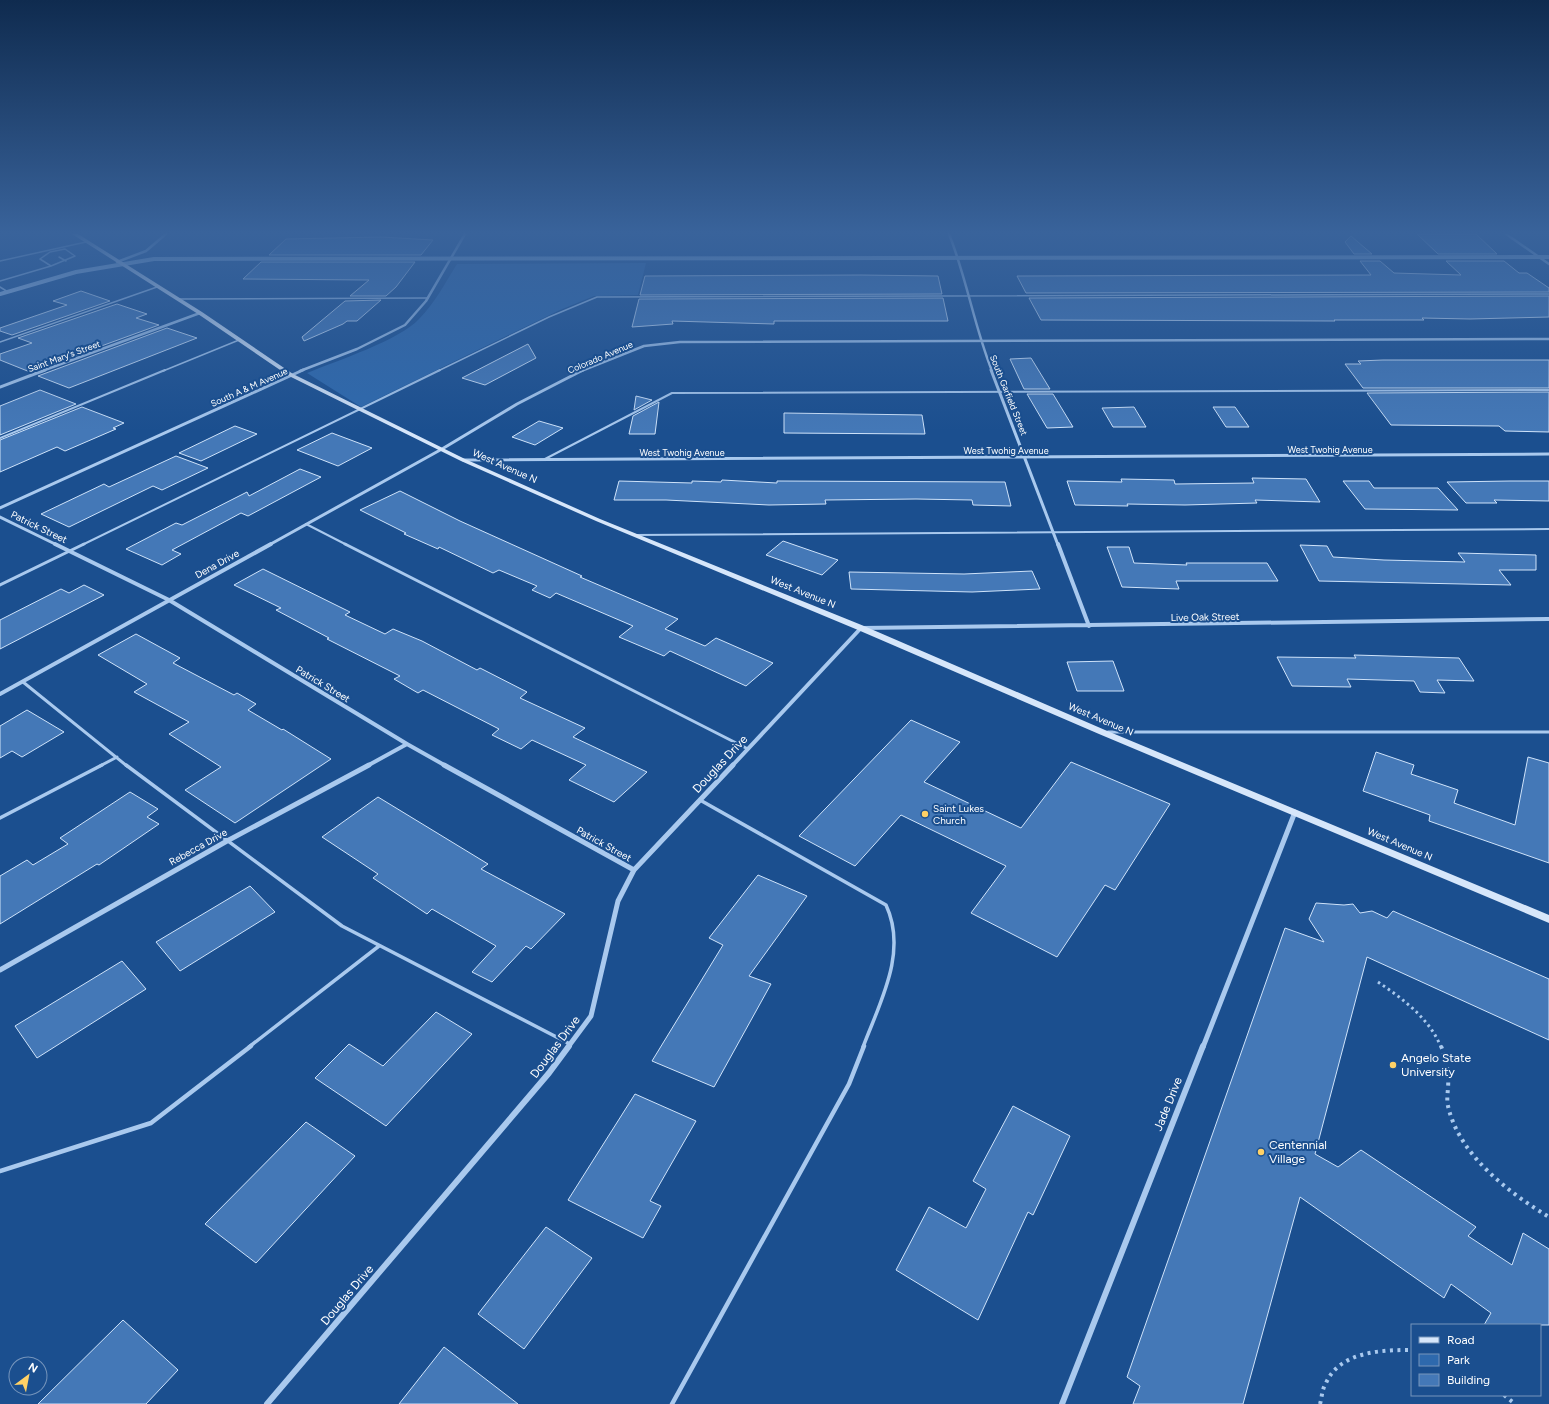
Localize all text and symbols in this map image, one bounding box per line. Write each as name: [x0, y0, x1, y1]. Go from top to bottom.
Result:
street label: Saint Mary's Street: [26, 338, 102, 374]
street label: Colorado Avenue: [566, 338, 634, 376]
street label: South Garfield Street: [988, 353, 1030, 437]
street label: South A & M Avenue: [209, 365, 289, 409]
street label: West Twohig Avenue: [1287, 444, 1373, 455]
street label: West Twohig Avenue: [963, 445, 1049, 456]
street label: West Avenue N: [471, 446, 539, 486]
street label: West Twohig Avenue: [639, 447, 725, 458]
street label: Patrick Street: [9, 508, 69, 546]
street label: Dena Drive: [193, 546, 242, 581]
street label: West Avenue N: [768, 573, 838, 611]
street label: Live Oak Street: [1171, 610, 1240, 624]
street label: Patrick Street: [294, 663, 353, 705]
street label: West Avenue N: [1066, 699, 1136, 739]
street label: Douglas Drive: [690, 732, 751, 796]
place label: Saint Lukes Church: [933, 802, 984, 827]
marker: Saint Lukes Church: [920, 809, 930, 819]
street label: Patrick Street: [574, 824, 634, 865]
street label: West Avenue N: [1365, 824, 1435, 864]
street label: Rebecca Drive: [167, 825, 230, 868]
street label: Douglas Drive: [527, 1013, 583, 1081]
place label: Angelo State University: [1401, 1051, 1471, 1079]
marker: Angelo State University: [1388, 1060, 1398, 1070]
street label: Jade Drive: [1151, 1075, 1185, 1133]
place label: Centennial Village: [1269, 1138, 1327, 1166]
marker: Centennial Village: [1256, 1147, 1266, 1157]
street label: Douglas Drive: [318, 1262, 376, 1328]
legend: [1411, 1324, 1541, 1396]
text: Road: [1447, 1333, 1475, 1347]
text: Park: [1447, 1353, 1470, 1367]
north arrow: [8, 1356, 48, 1396]
text: N: [26, 1360, 40, 1376]
text: Building: [1447, 1373, 1490, 1387]

